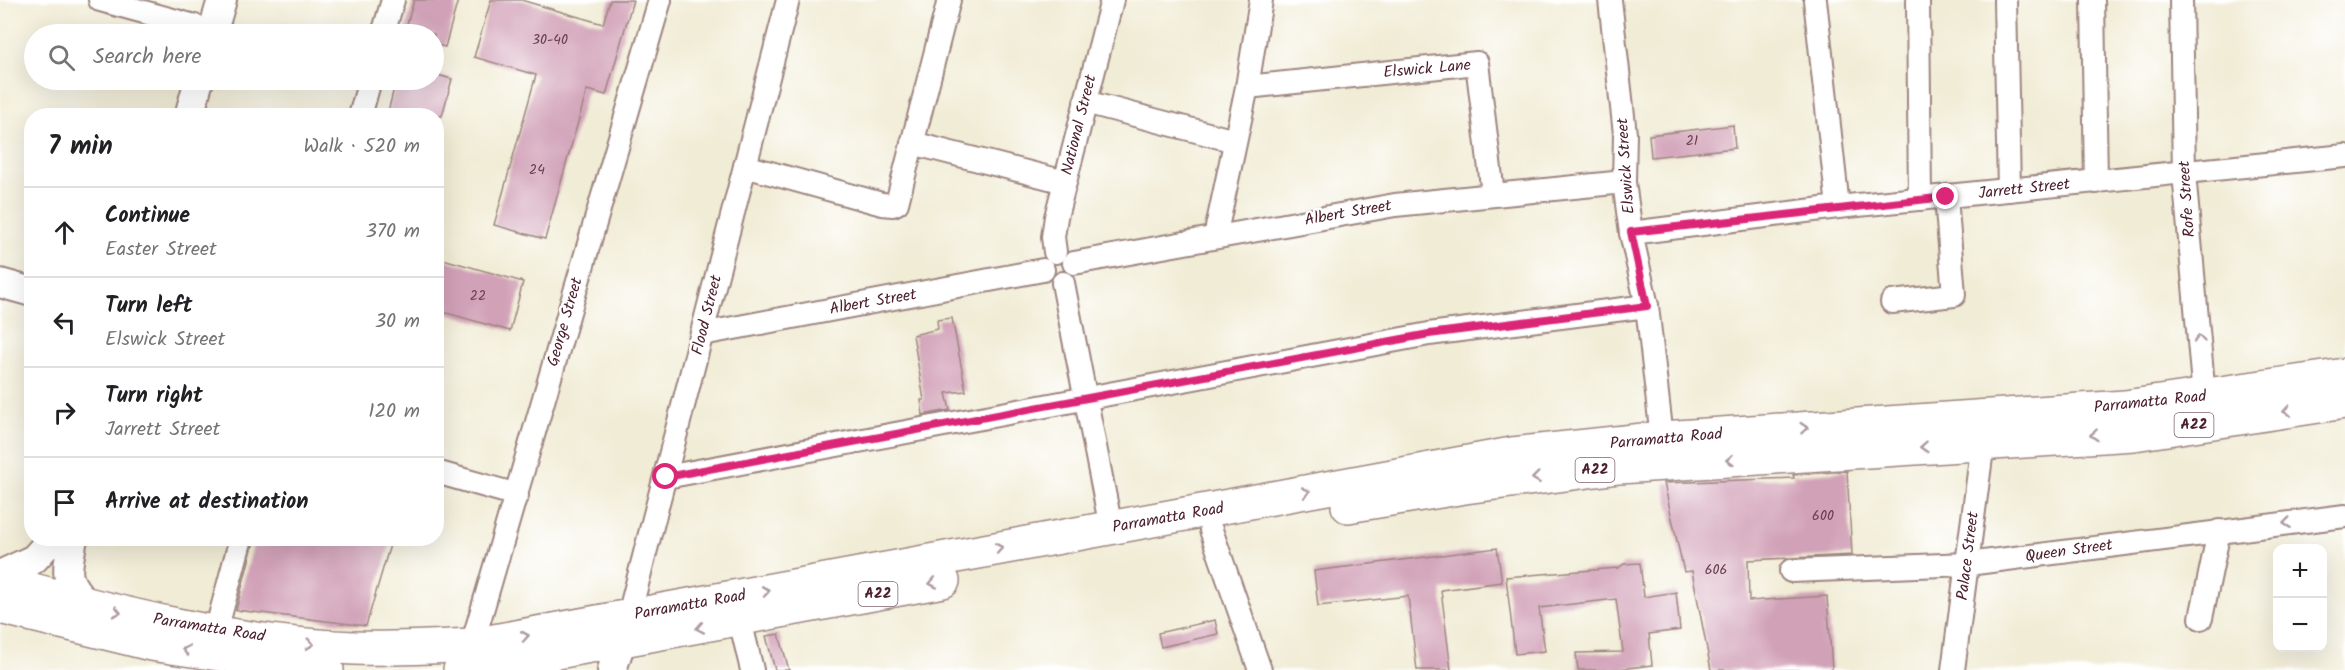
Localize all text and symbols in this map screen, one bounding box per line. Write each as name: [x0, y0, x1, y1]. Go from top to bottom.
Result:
search box: [24, 24, 444, 90]
house number: 30-40: [532, 29, 568, 51]
text: Search here: [93, 40, 201, 75]
icon: search: [45, 41, 78, 74]
street label: Elswick Lane: [1382, 53, 1472, 85]
street label: National Street: [1054, 71, 1104, 178]
street label: Elswick Street: [1610, 116, 1642, 215]
text: 7 min: [48, 126, 113, 168]
house number: 21: [1686, 130, 1698, 152]
text: Walk · 520 m: [304, 131, 420, 163]
house number: 24: [529, 159, 545, 181]
street label: Rofe Street: [2172, 159, 2202, 238]
street label: Jarrett Street: [1977, 172, 2072, 206]
route end: [1932, 183, 1958, 209]
street label: Albert Street: [1303, 193, 1394, 233]
text: Continue: [105, 199, 190, 234]
icon: ahead: [48, 216, 81, 249]
text: 370 m: [365, 216, 420, 248]
text: Easter Street: [105, 234, 217, 266]
street label: Flood Street: [685, 272, 729, 358]
street label: George Street: [540, 274, 590, 369]
street label: Albert Street: [828, 282, 919, 322]
house number: 22: [470, 285, 486, 307]
text: Turn left: [105, 289, 192, 324]
icon: left: [48, 306, 81, 339]
text: 30 m: [375, 306, 420, 338]
text: Elswick Street: [105, 324, 225, 356]
one-way arrow: [2193, 334, 2206, 343]
text: Turn right: [105, 379, 203, 414]
street label: Parramatta Road: [2093, 384, 2208, 420]
icon: right: [48, 396, 81, 429]
text: 120 m: [368, 396, 420, 428]
one-way arrow: [2283, 404, 2293, 417]
road number: A22: [2174, 413, 2214, 437]
text: Jarrett Street: [105, 414, 220, 446]
street label: Parramatta Road: [1609, 422, 1724, 456]
one-way arrow: [1799, 422, 1808, 435]
one-way arrow: [2089, 429, 2098, 442]
one-way arrow: [1920, 440, 1929, 453]
one-way arrow: [1725, 454, 1734, 467]
road number: A22: [1576, 458, 1614, 482]
route start: [652, 463, 678, 489]
one-way arrow: [1531, 471, 1540, 484]
text: Arrive at destination: [105, 485, 308, 520]
icon: arrive: [48, 486, 81, 519]
one-way arrow: [1301, 486, 1311, 499]
street label: Parramatta Road: [1110, 496, 1227, 540]
house number: 600: [1812, 505, 1834, 527]
street label: Palace Street: [1950, 510, 1986, 602]
one-way arrow: [2282, 516, 2292, 529]
street label: Queen Street: [2024, 532, 2115, 569]
one-way arrow: [994, 542, 1004, 555]
map controls: [2273, 544, 2327, 652]
button: +: [2273, 544, 2327, 598]
house number: 606: [1705, 559, 1727, 581]
one-way arrow: [928, 577, 937, 589]
road number: A22: [858, 582, 898, 606]
street label: Parramatta Road: [632, 583, 749, 627]
one-way arrow: [761, 585, 771, 598]
button: −: [2273, 598, 2327, 652]
one-way arrow: [112, 604, 122, 617]
street label: Parramatta Road: [151, 607, 268, 649]
one-way arrow: [695, 621, 704, 633]
one-way arrow: [520, 630, 529, 642]
one-way arrow: [305, 637, 314, 649]
one-way arrow: [181, 644, 191, 657]

